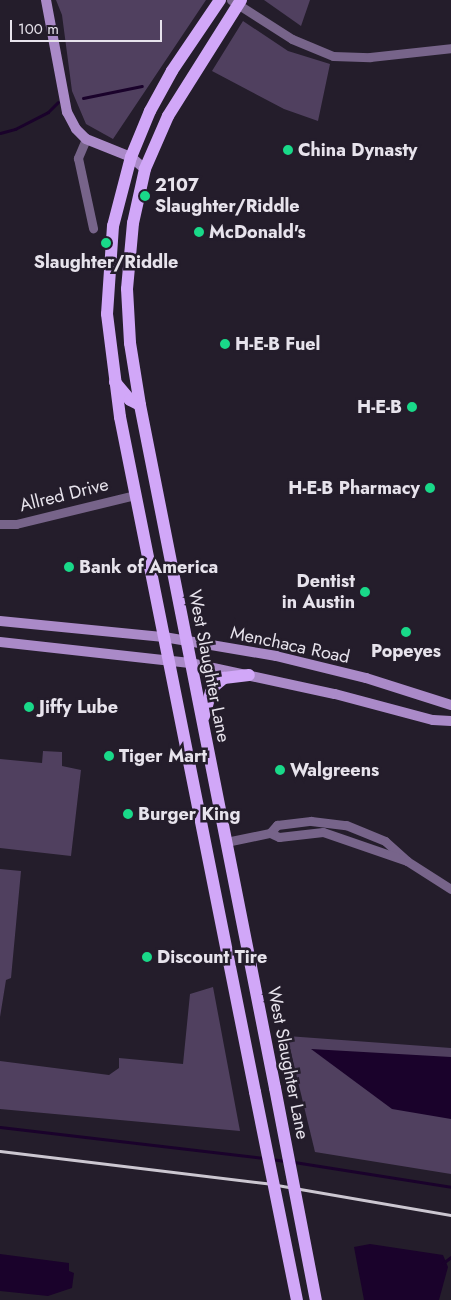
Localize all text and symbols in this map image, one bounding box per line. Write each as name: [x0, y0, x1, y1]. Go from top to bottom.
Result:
scale bar: [12, 10, 165, 42]
text: 100 m: [18, 18, 59, 40]
place label: China Dynasty: [298, 139, 417, 161]
marker: China Dynasty: [282, 144, 294, 156]
place label: 2107 Slaughter/Riddle: [155, 175, 300, 218]
marker: 2107 Slaughter/Riddle: [139, 190, 151, 202]
place label: McDonald's: [209, 221, 306, 243]
marker: McDonald's: [193, 226, 205, 238]
marker: Slaughter/Riddle: [100, 237, 112, 249]
place label: Slaughter/Riddle: [34, 251, 178, 273]
place label: H-E-B Fuel: [235, 333, 320, 355]
marker: H-E-B Fuel: [219, 338, 231, 350]
place label: H-E-B: [357, 396, 402, 418]
marker: H-E-B: [406, 401, 418, 413]
street label: Allred Drive: [17, 474, 111, 516]
place label: H-E-B Pharmacy: [288, 477, 420, 499]
marker: H-E-B Pharmacy: [424, 482, 436, 494]
place label: Bank of America: [79, 556, 218, 578]
marker: Bank of America: [63, 561, 75, 573]
place label: Dentist in Austin: [282, 571, 355, 614]
marker: Dentist in Austin: [359, 586, 371, 598]
street label: West Slaughter Lane: [184, 588, 234, 744]
street label: Menchaca Road: [228, 622, 352, 668]
marker: Popeyes: [400, 626, 412, 638]
place label: Popeyes: [371, 640, 441, 662]
place label: Jiffy Lube: [39, 696, 118, 718]
marker: Jiffy Lube: [23, 701, 35, 713]
place label: Tiger Mart: [119, 745, 207, 767]
marker: Tiger Mart: [103, 750, 115, 762]
place label: Walgreens: [290, 759, 379, 781]
marker: Walgreens: [274, 764, 286, 776]
place label: Burger King: [138, 803, 240, 825]
marker: Burger King: [122, 808, 134, 820]
place label: Discount Tire: [157, 946, 267, 968]
marker: Discount Tire: [141, 951, 153, 963]
street label: West Slaughter Lane: [263, 985, 313, 1141]

